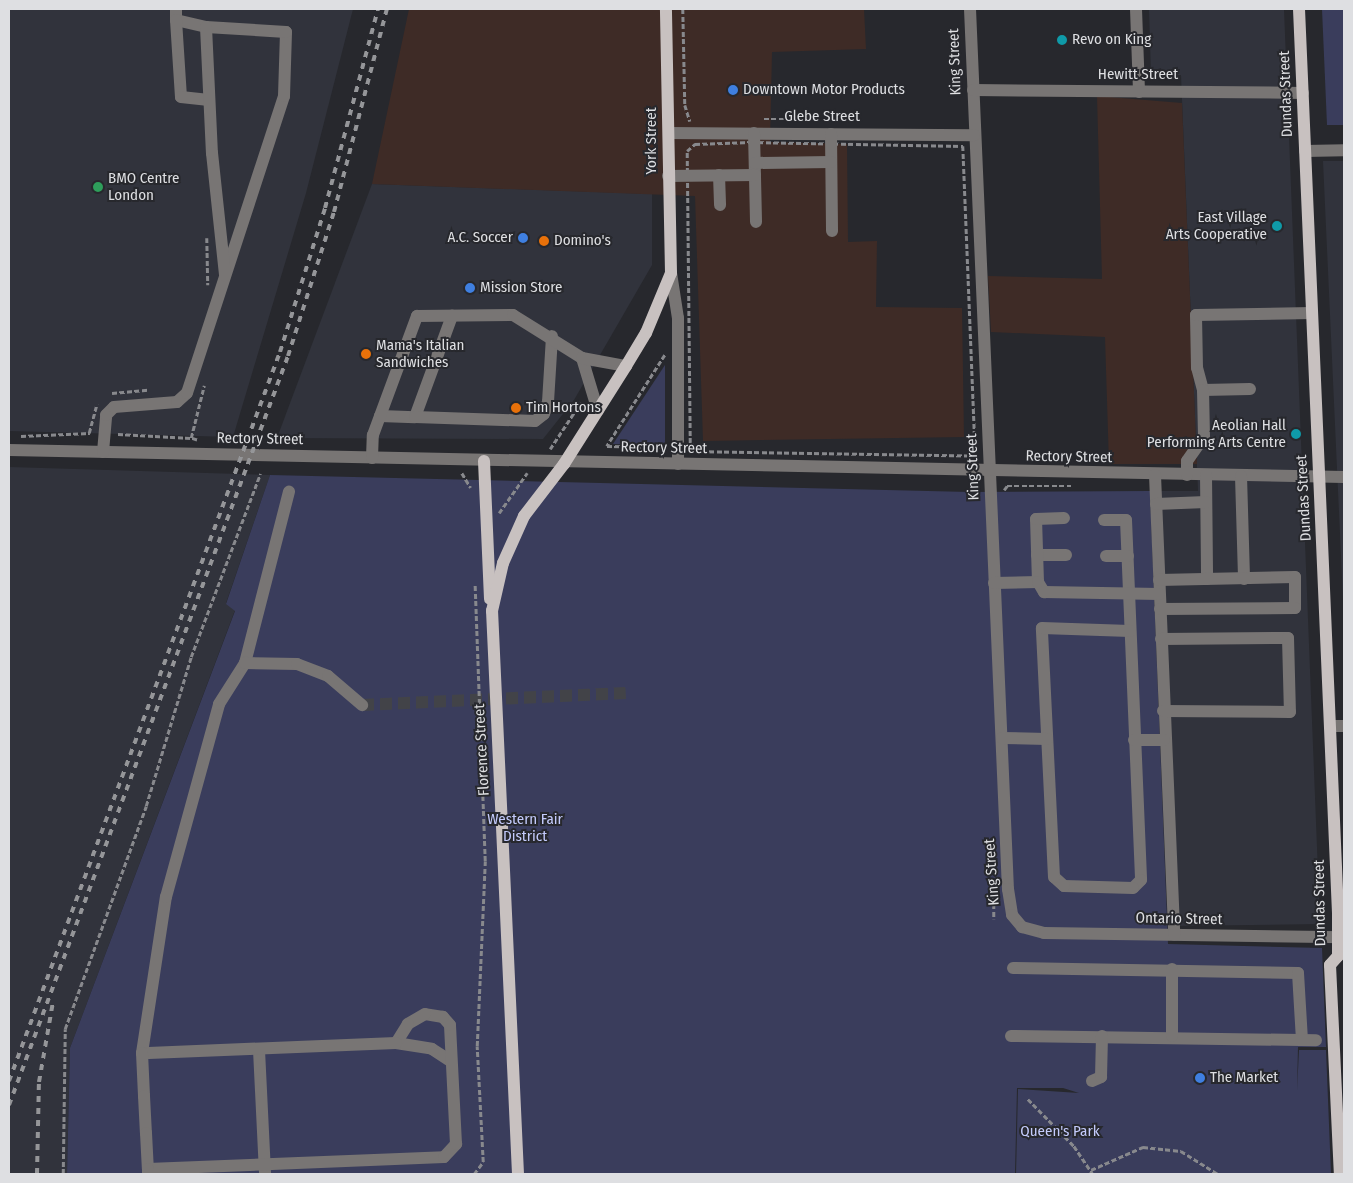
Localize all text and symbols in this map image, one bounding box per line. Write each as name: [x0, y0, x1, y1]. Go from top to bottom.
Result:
street label: King Street: [945, 28, 965, 96]
place label: Revo on King: [1072, 31, 1151, 49]
marker: Revo on King: [1056, 34, 1068, 46]
street label: Dundas Street: [1275, 50, 1297, 138]
street label: Hewitt Street: [1098, 66, 1178, 84]
place label: Downtown Motor Products: [743, 81, 905, 99]
marker: Downtown Motor Products: [727, 84, 739, 96]
street label: York Street: [643, 107, 661, 175]
street label: Glebe Street: [784, 108, 860, 126]
place label: BMO Centre London: [108, 169, 179, 204]
marker: BMO Centre London: [92, 181, 104, 193]
place label: East Village Arts Cooperative: [1166, 208, 1267, 243]
marker: East Village Arts Cooperative: [1271, 220, 1283, 232]
place label: A.C. Soccer: [448, 229, 513, 247]
marker: A.C. Soccer: [517, 232, 529, 244]
place label: Domino's: [554, 232, 611, 250]
marker: Domino's: [538, 235, 550, 247]
place label: Mission Store: [480, 279, 562, 297]
marker: Mission Store: [464, 282, 476, 294]
place label: Mama's Italian Sandwiches: [376, 336, 464, 371]
marker: Mama's Italian Sandwiches: [360, 348, 372, 360]
place label: Tim Hortons: [526, 399, 601, 417]
marker: Tim Hortons: [510, 402, 522, 414]
place label: Aeolian Hall Performing Arts Centre: [1147, 416, 1286, 451]
marker: Aeolian Hall Performing Arts Centre: [1290, 428, 1302, 440]
street label: Rectory Street: [217, 429, 303, 449]
street label: King Street: [963, 433, 983, 501]
street label: Rectory Street: [621, 438, 707, 458]
street label: Rectory Street: [1026, 447, 1112, 467]
street label: Dundas Street: [1293, 454, 1315, 542]
street label: Florence Street: [471, 703, 493, 797]
park label: Western Fair District: [487, 810, 563, 845]
street label: King Street: [981, 838, 1003, 906]
street label: Dundas Street: [1310, 860, 1330, 946]
street label: Ontario Street: [1135, 909, 1223, 929]
place label: The Market: [1210, 1069, 1278, 1087]
marker: The Market: [1194, 1072, 1206, 1084]
park label: Queen's Park: [1020, 1123, 1100, 1141]

